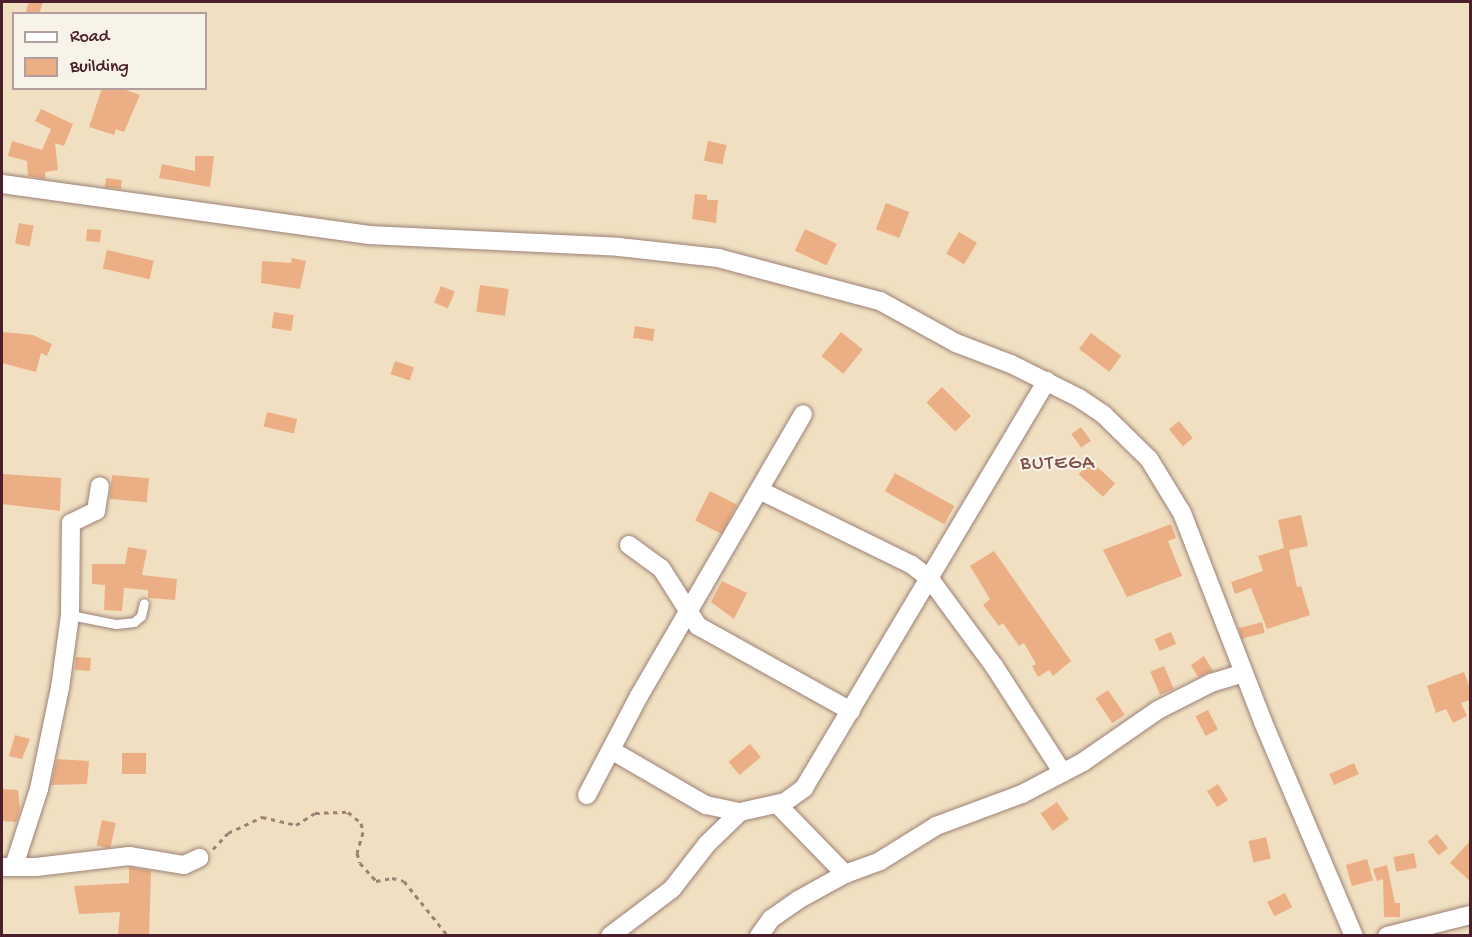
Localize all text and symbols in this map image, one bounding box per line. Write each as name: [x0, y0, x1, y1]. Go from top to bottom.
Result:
legend: [12, 12, 207, 90]
text: Road: [70, 27, 109, 48]
text: Building: [70, 57, 129, 78]
district label: BUTEGA: [1020, 452, 1096, 476]

